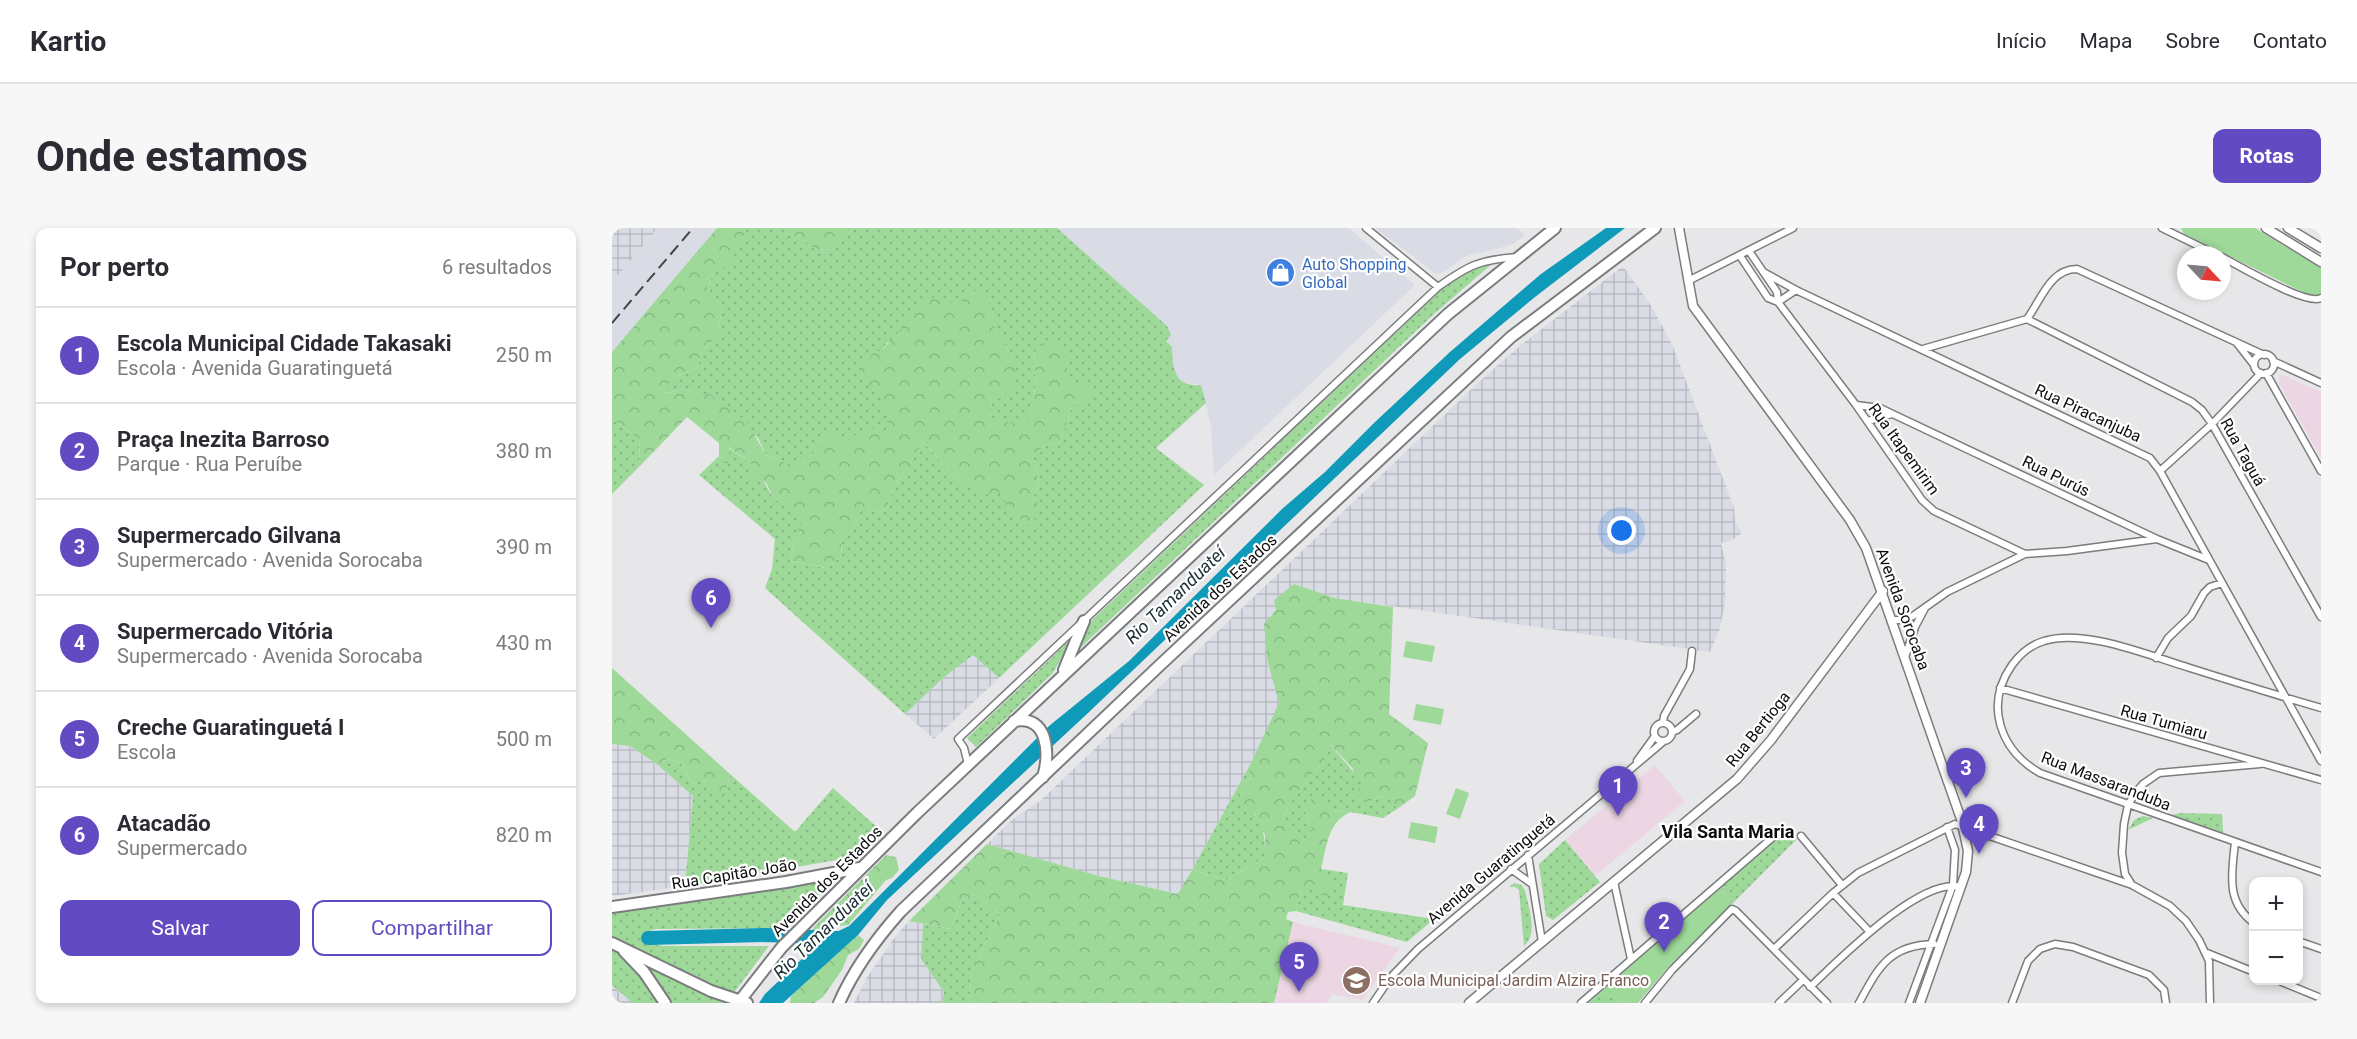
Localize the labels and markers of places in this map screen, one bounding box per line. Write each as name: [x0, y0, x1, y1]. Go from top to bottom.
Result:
place label: Auto Shopping Global: [1302, 255, 1406, 292]
shop icon: Auto Shopping Global: [1265, 257, 1297, 289]
pin: 6: [692, 578, 730, 628]
pin: 3: [1946, 748, 1986, 798]
pin: 1: [1598, 766, 1638, 816]
pin: 4: [1960, 804, 1998, 854]
pin: 2: [1644, 902, 1684, 952]
pin: 5: [1280, 942, 1318, 992]
school or university icon: Escola Municipal Jardim Alzira Franco: [1341, 964, 1373, 996]
place label: Escola Municipal Jardim Alzira Franco: [1378, 971, 1649, 990]

